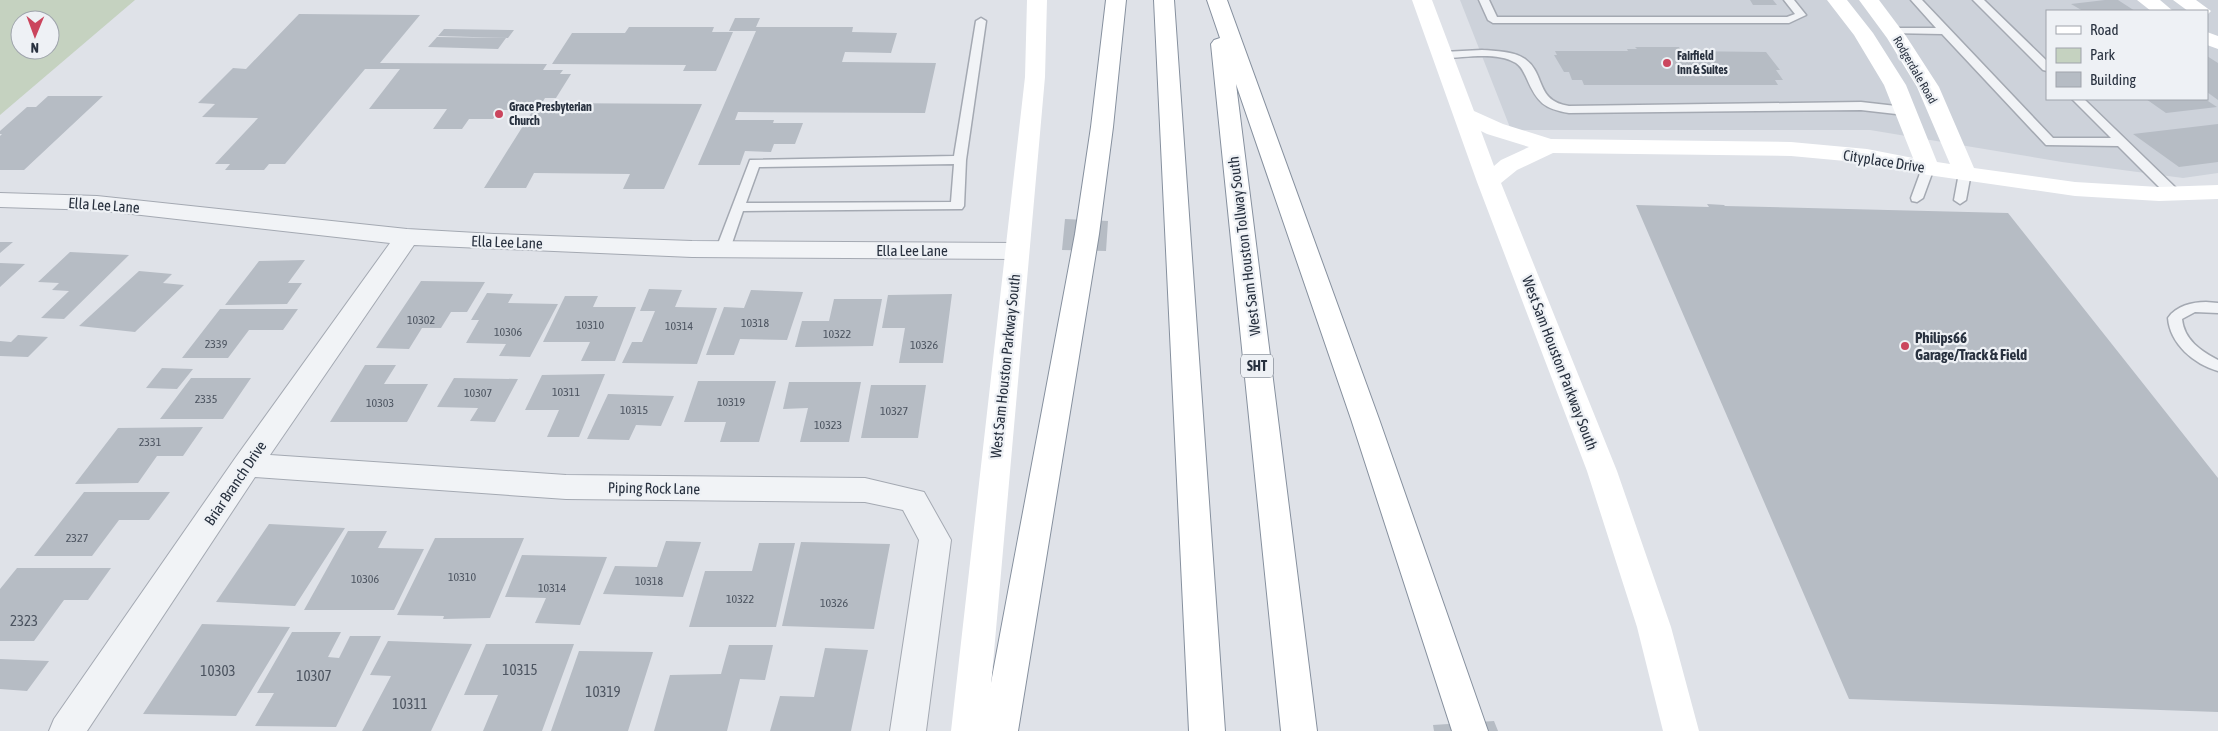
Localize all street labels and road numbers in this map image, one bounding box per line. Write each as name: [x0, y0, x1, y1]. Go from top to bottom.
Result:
street label: Rodgerdale Road: [1890, 34, 1940, 106]
street label: Cityplace Drive: [1842, 146, 1926, 176]
street label: West Sam Houston Tollway South: [1225, 155, 1263, 337]
street label: Ella Lee Lane: [68, 194, 141, 216]
street label: Ella Lee Lane: [471, 232, 543, 252]
street label: Ella Lee Lane: [876, 242, 948, 259]
street label: West Sam Houston Parkway South: [987, 273, 1023, 459]
street label: West Sam Houston Parkway South: [1519, 274, 1601, 452]
road number: SHT: [1241, 354, 1273, 378]
street label: Briar Branch Drive: [201, 437, 270, 528]
street label: Piping Rock Lane: [608, 479, 701, 497]

